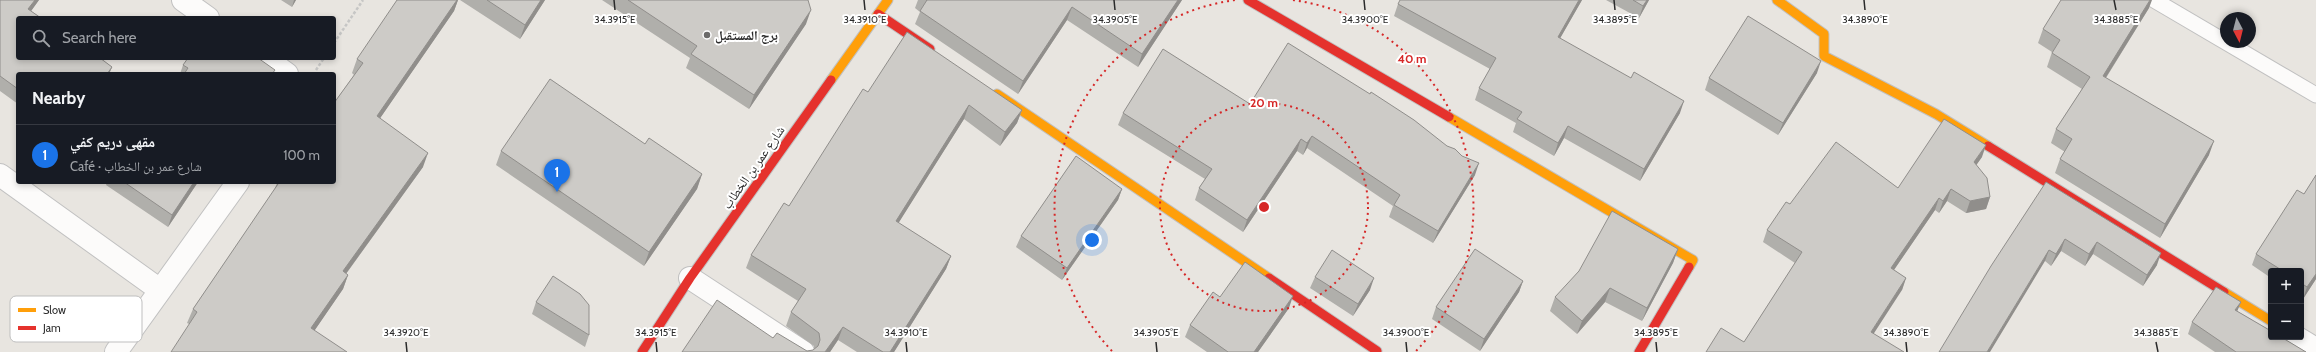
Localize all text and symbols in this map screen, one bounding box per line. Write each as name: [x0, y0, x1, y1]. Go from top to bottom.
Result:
north arrow: [2220, 12, 2256, 48]
text: 34.3915°E: [594, 13, 636, 26]
text: 34.3910°E: [844, 13, 887, 26]
text: 34.3905°E: [1092, 13, 1138, 26]
text: 34.3900°E: [1342, 13, 1389, 26]
text: 34.3895°E: [1593, 13, 1638, 26]
text: 34.3890°E: [1842, 13, 1888, 26]
text: 34.3885°E: [2094, 13, 2139, 26]
search box: [16, 16, 336, 60]
icon: search: [30, 27, 52, 49]
place label: برج المستقبل: [715, 27, 778, 44]
text: Search here: [62, 29, 137, 47]
marker: برج المستقبل: [702, 30, 712, 40]
text: 40 m: [1397, 51, 1427, 66]
text: Nearby: [32, 88, 85, 108]
text: 20 m: [1250, 95, 1278, 110]
street label: شارع عمر بن الخطاب: [718, 122, 789, 213]
text: مقهى دريم كفي: [70, 133, 155, 151]
text: 1: [43, 147, 47, 163]
text: 100 m: [283, 147, 320, 163]
text: Café · شارع عمر بن الخطاب: [70, 158, 202, 174]
pin: 1: [544, 159, 570, 192]
centre of rings: [1257, 200, 1271, 214]
your location: [1082, 230, 1102, 250]
map controls: [2268, 268, 2304, 340]
button: +: [2268, 268, 2304, 304]
legend: [10, 296, 142, 342]
text: Slow: [43, 303, 66, 317]
button: −: [2268, 304, 2304, 340]
text: Jam: [42, 321, 61, 335]
text: 34.3920°E: [384, 326, 429, 339]
text: 34.3915°E: [635, 326, 677, 339]
text: 34.3910°E: [885, 326, 928, 339]
text: 34.3905°E: [1133, 326, 1179, 339]
text: 34.3900°E: [1383, 326, 1430, 339]
text: 34.3895°E: [1634, 326, 1679, 339]
text: 34.3890°E: [1883, 326, 1929, 339]
text: 34.3885°E: [2134, 326, 2179, 339]

